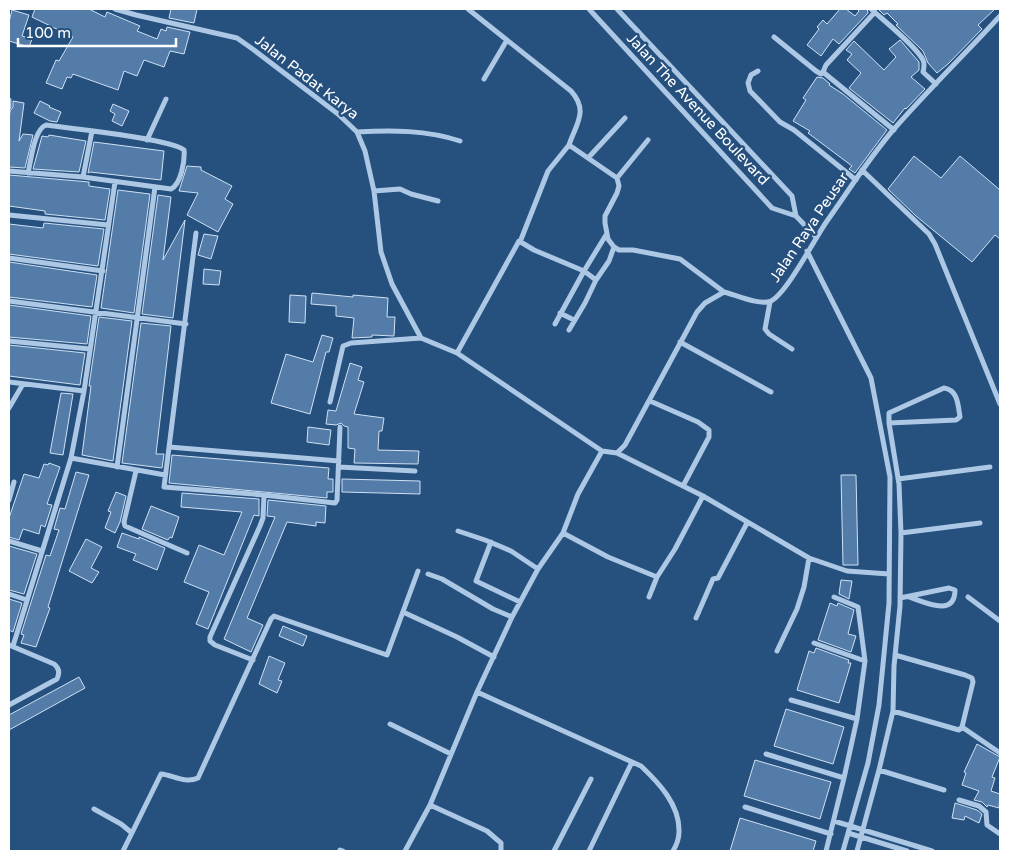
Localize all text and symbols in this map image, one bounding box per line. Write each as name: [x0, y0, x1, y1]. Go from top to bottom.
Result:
scale bar: [18, 15, 175, 47]
text: 100 m: [25, 24, 71, 42]
street label: Jalan The Avenue Boulevard: [623, 29, 773, 189]
street label: Jalan Padat Karya: [252, 31, 362, 123]
street label: Jalan Raya Peusar: [766, 168, 853, 285]

